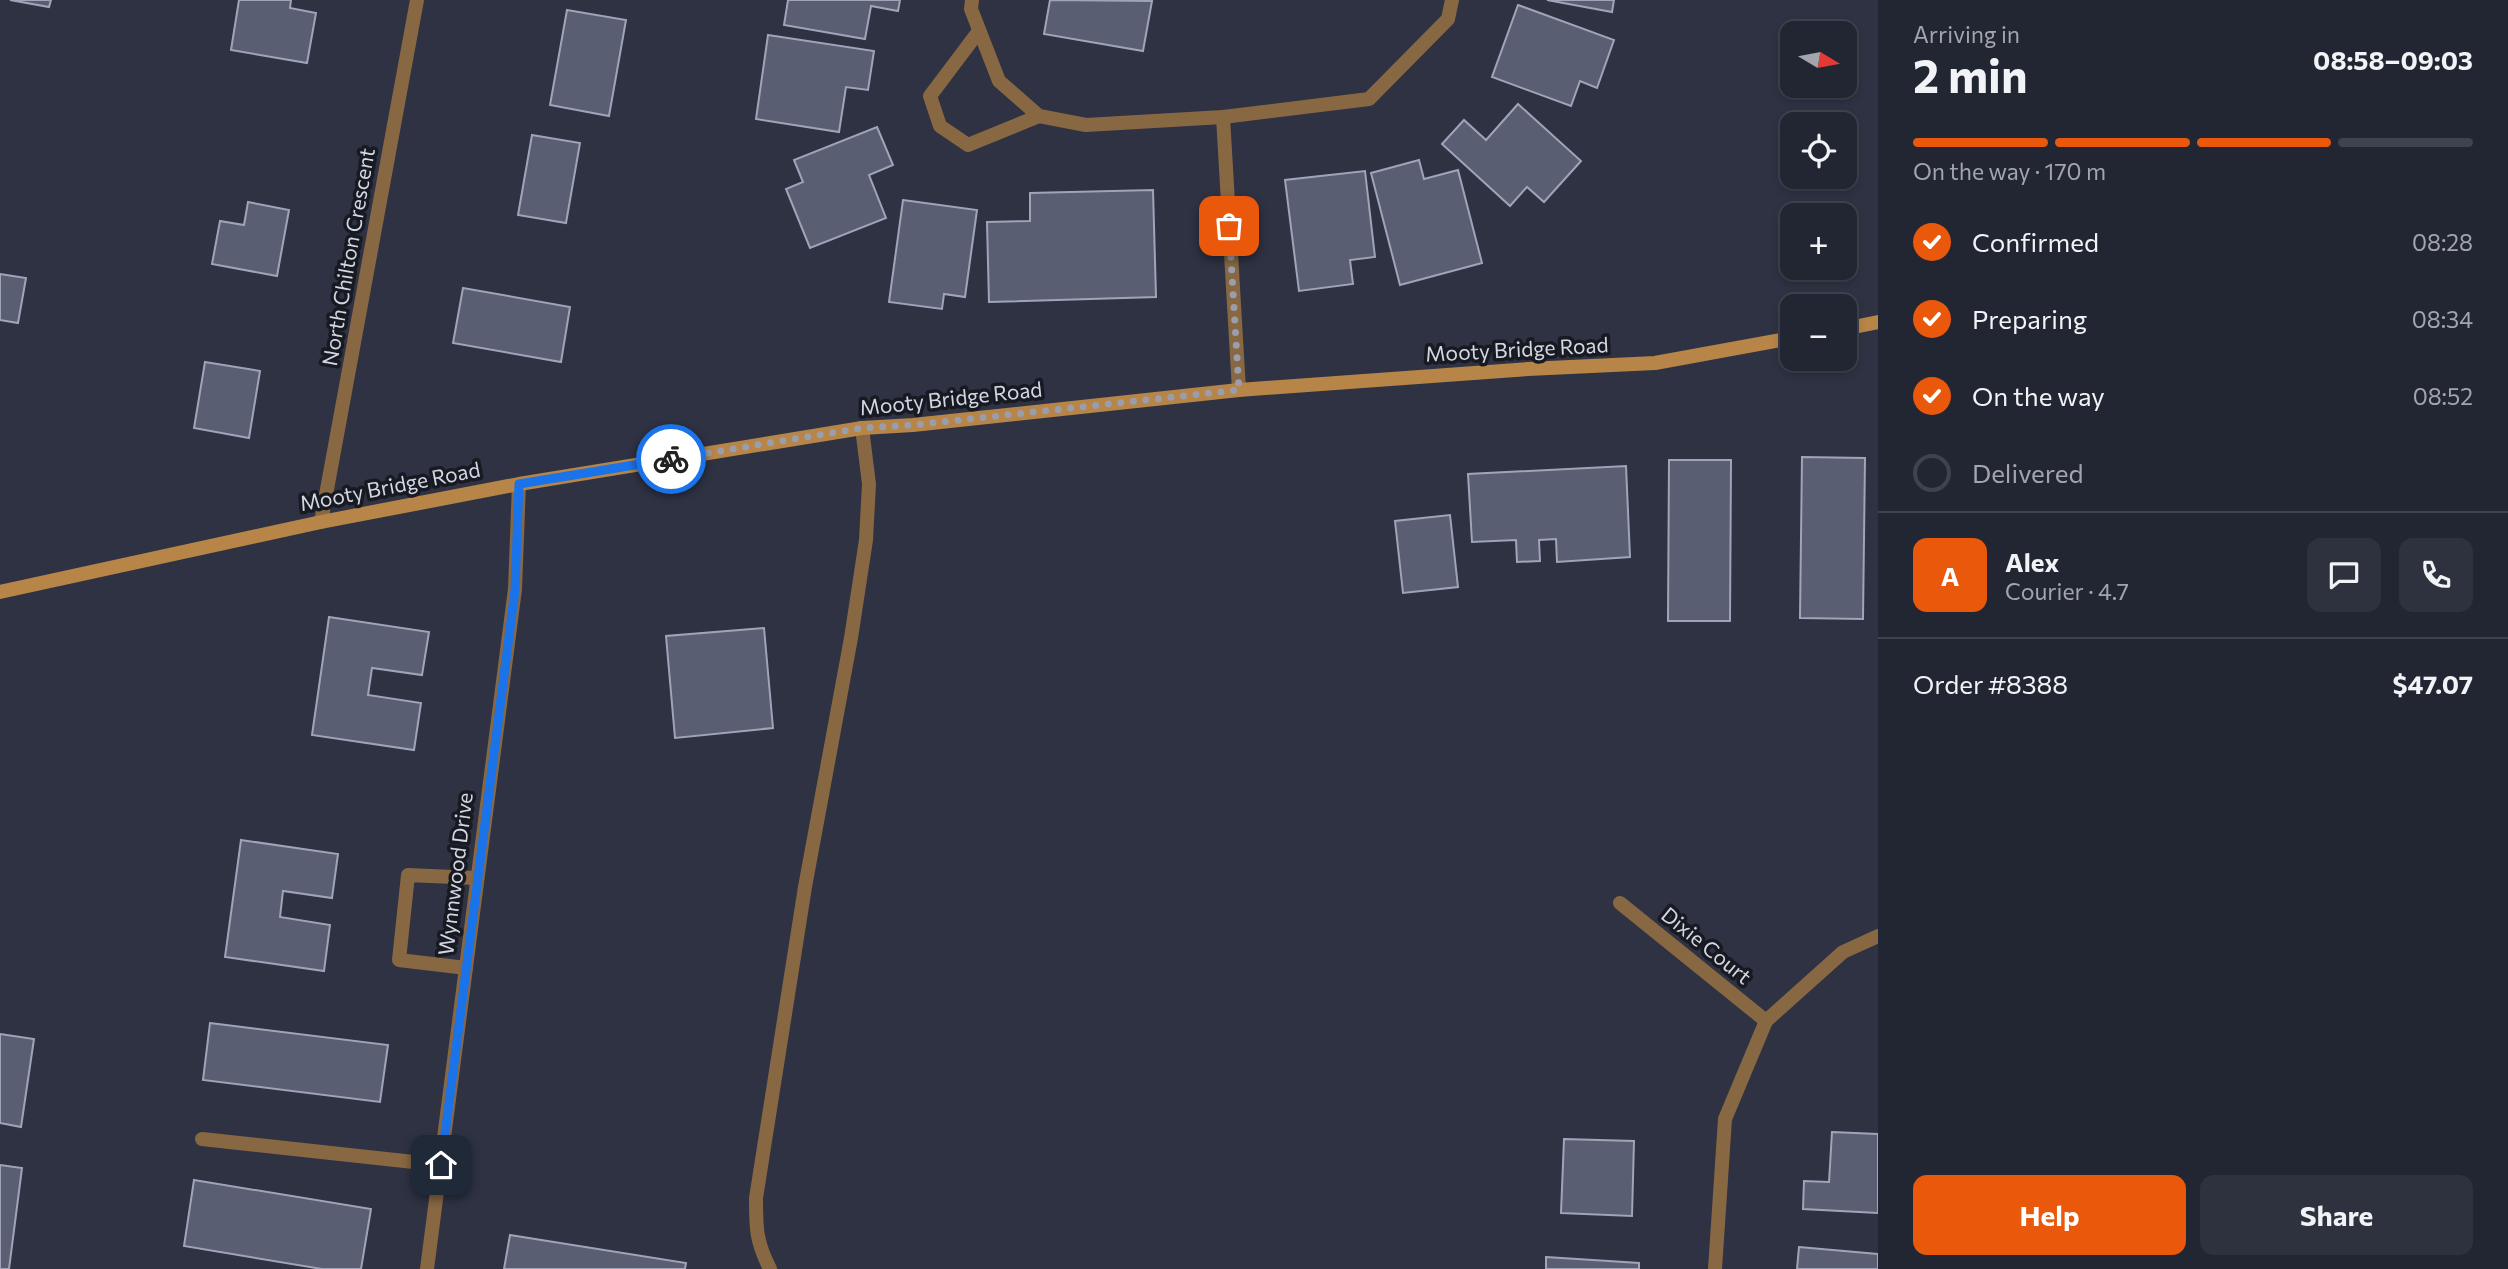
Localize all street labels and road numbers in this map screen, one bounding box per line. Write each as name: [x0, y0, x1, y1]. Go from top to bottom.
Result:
street label: North Chilton Crescent: [316, 146, 379, 368]
street label: Mooty Bridge Road: [1425, 331, 1609, 366]
street label: Mooty Bridge Road: [858, 375, 1043, 420]
street label: Mooty Bridge Road: [297, 456, 482, 515]
street label: Wynnwood Drive: [432, 791, 477, 957]
street label: Dixie Court: [1657, 901, 1757, 989]

